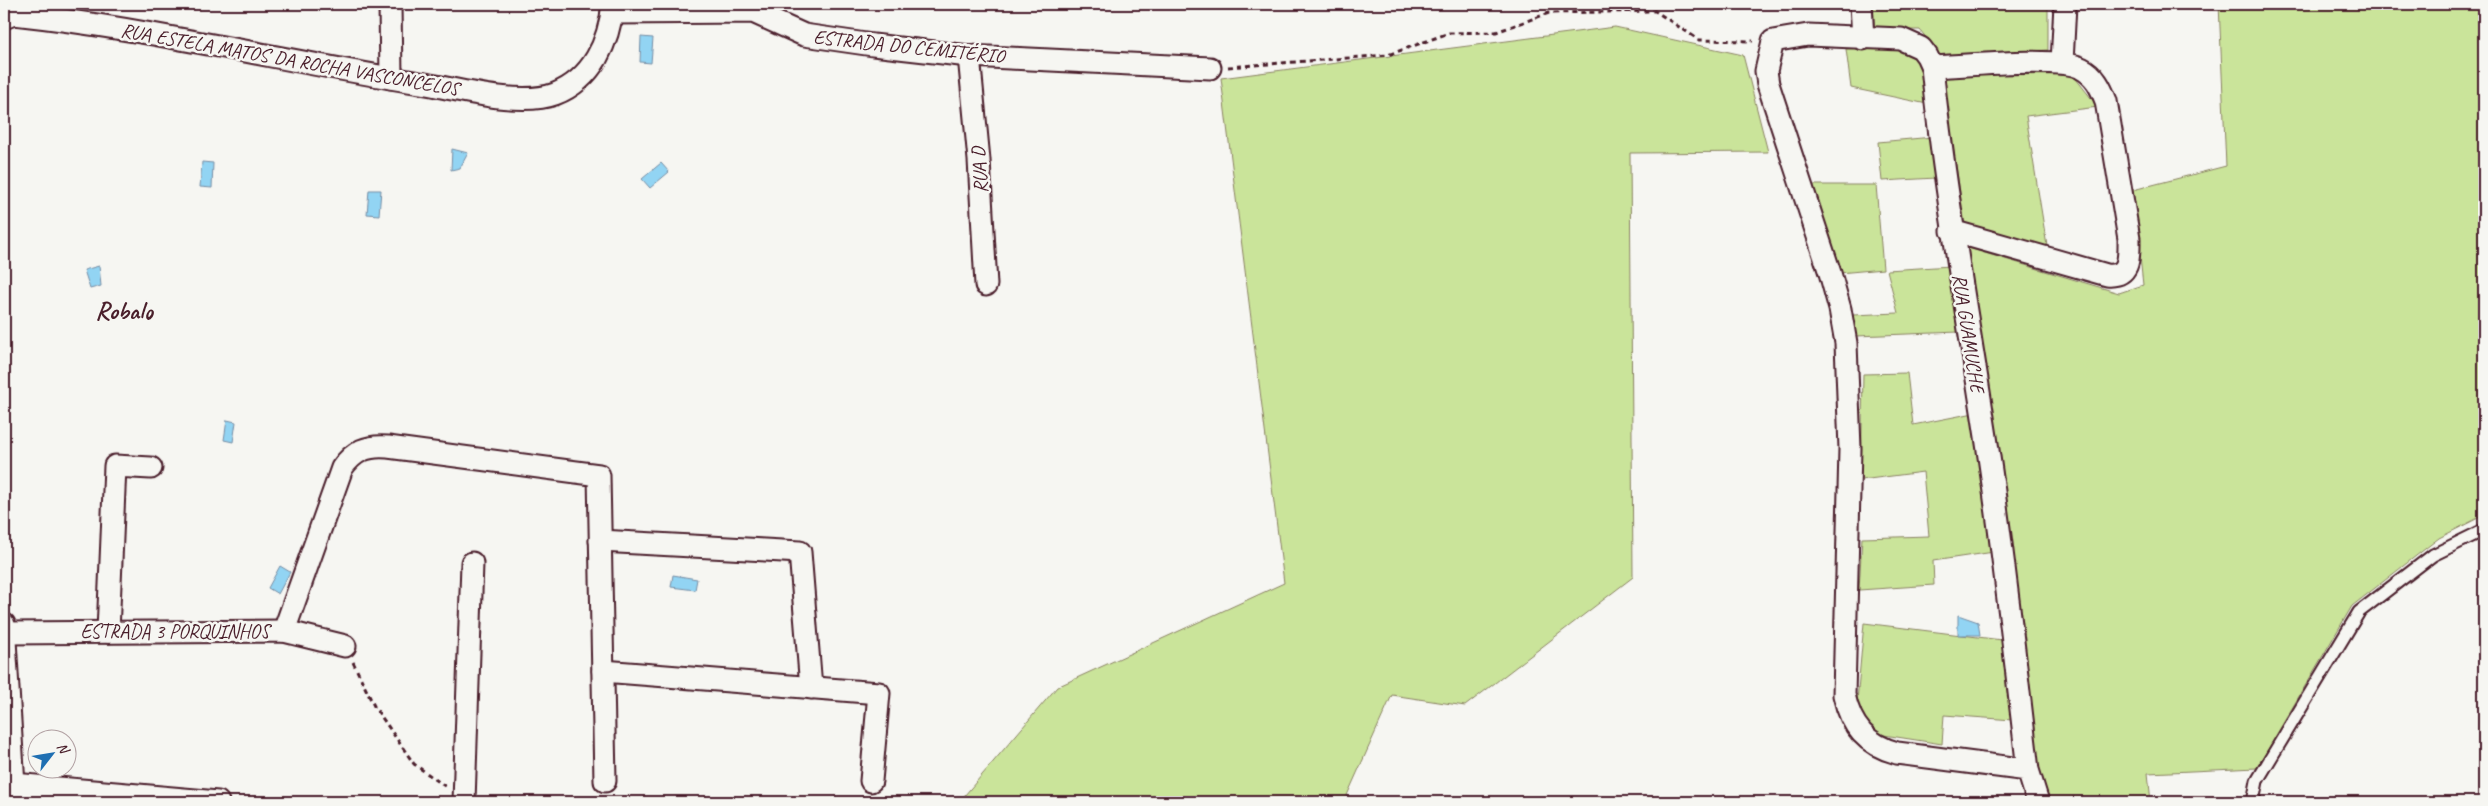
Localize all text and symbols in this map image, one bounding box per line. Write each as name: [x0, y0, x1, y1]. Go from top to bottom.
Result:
street label: RUA ESTELA MATOS DA ROCHA VASCONCELOS: [119, 17, 464, 102]
street label: ESTRADA DO CEMITÉRIO: [812, 24, 1008, 69]
street label: RUA D: [965, 145, 994, 194]
street label: RUA GUAMUCHE: [1947, 272, 1991, 397]
district label: Robalo: [95, 295, 155, 327]
street label: ESTRADA 3 PORQUINHOS: [80, 619, 273, 644]
north arrow: [28, 728, 78, 778]
text: N: [53, 739, 73, 758]

